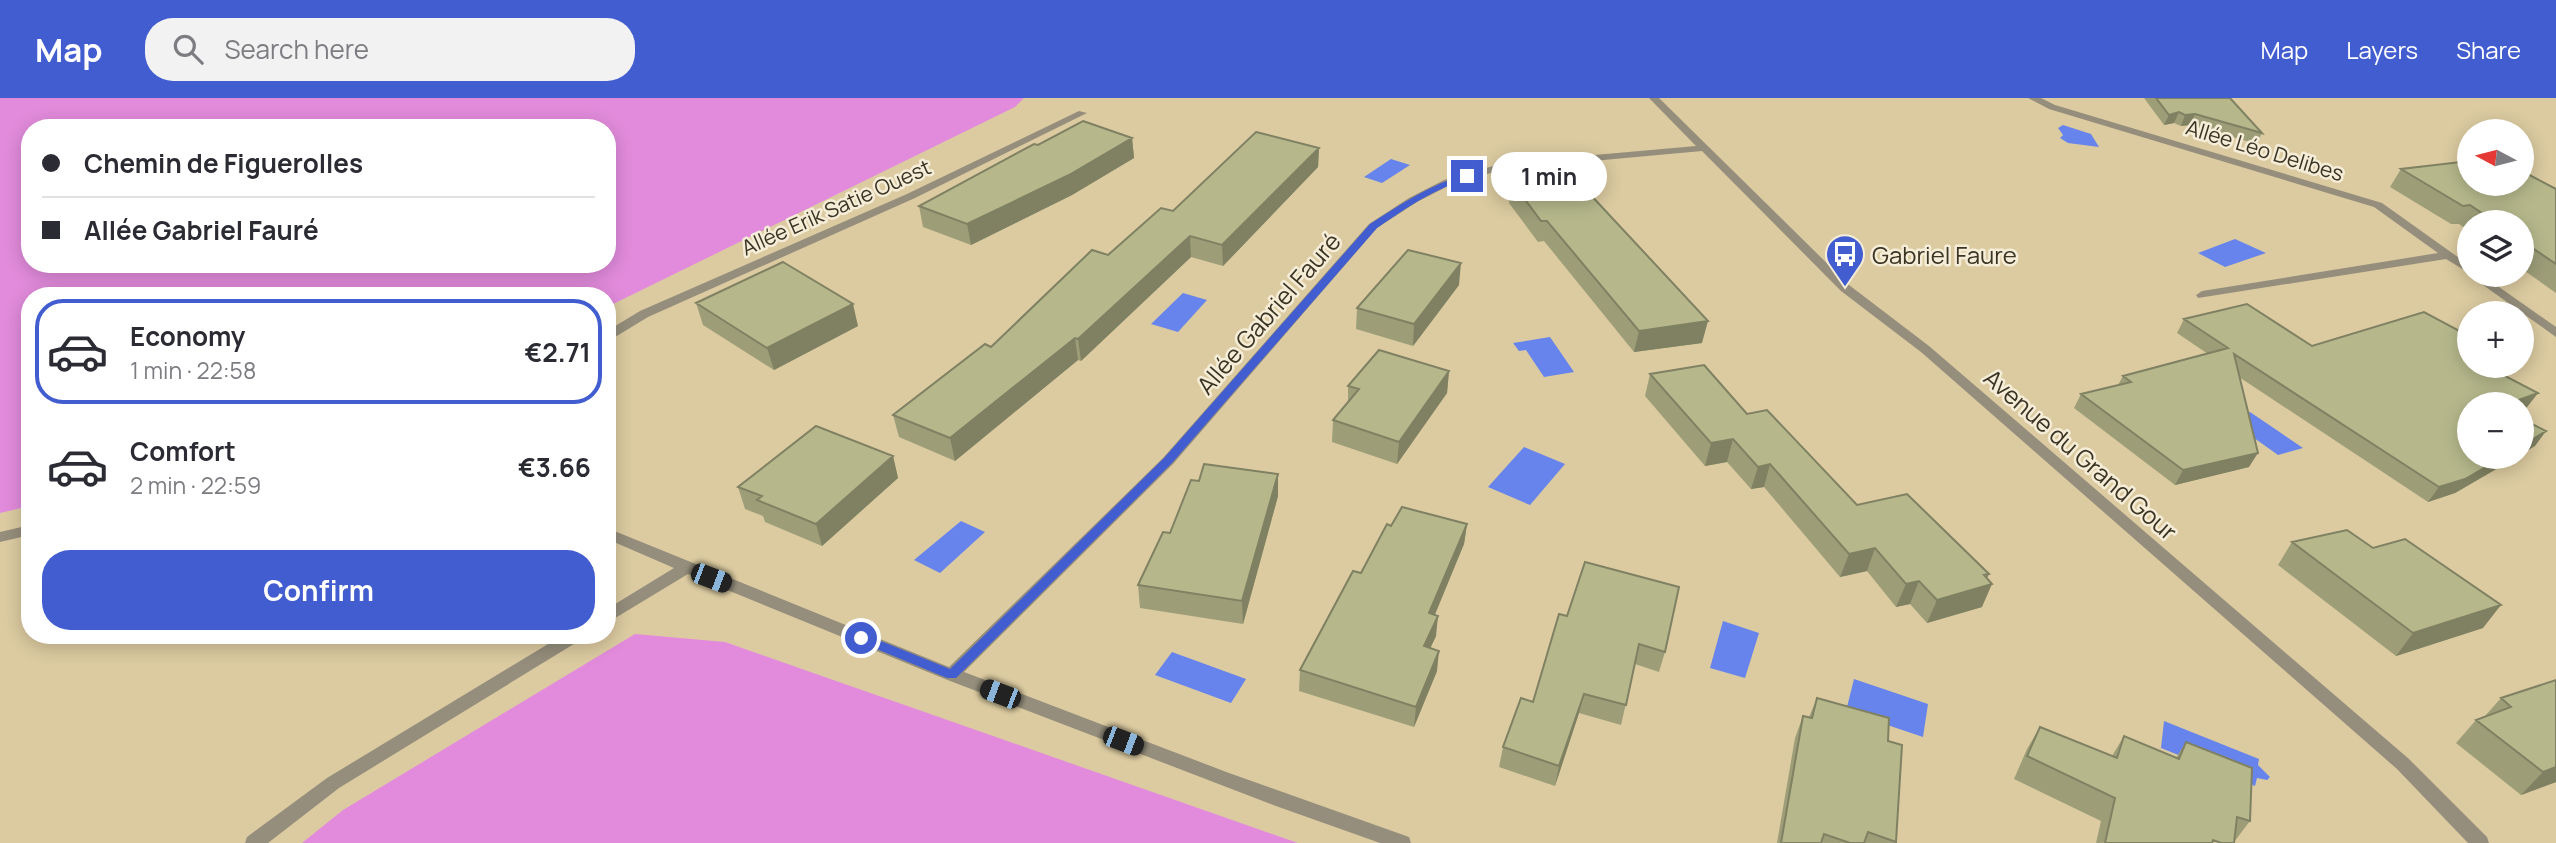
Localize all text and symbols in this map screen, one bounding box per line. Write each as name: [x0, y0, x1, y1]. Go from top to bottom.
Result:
search box: [145, 18, 635, 81]
text: Map: [35, 27, 103, 72]
icon: search: [169, 30, 207, 68]
text: Search here: [225, 31, 369, 67]
text: Map: [2261, 33, 2308, 66]
text: Layers: [2346, 33, 2418, 66]
text: Share: [2456, 33, 2521, 66]
street label: Allée Léo Delibes: [2183, 113, 2347, 187]
north arrow: [2457, 119, 2534, 196]
map controls: [2457, 119, 2534, 469]
text: Chemin de Figuerolles: [84, 145, 363, 181]
callout: 1 min: [1492, 152, 1607, 200]
street label: Allée Erik Satie Ouest: [737, 153, 935, 261]
route end: [1451, 160, 1483, 192]
text: 1 min: [1521, 160, 1577, 192]
button: layers: [2457, 210, 2534, 287]
text: Allée Gabriel Fauré: [84, 212, 319, 248]
street label: Allée Gabriel Fauré: [1189, 225, 1347, 401]
bus stop icon: Gabriel Faure: [1824, 233, 1866, 288]
place label: Gabriel Faure: [1872, 238, 2017, 271]
button: +: [2457, 301, 2534, 378]
text: Economy: [130, 318, 245, 354]
icon: car: [46, 320, 109, 383]
text: €2.71: [525, 334, 591, 370]
text: 1 min · 22:58: [130, 354, 256, 386]
street label: Avenue du Grand Gour: [1977, 361, 2185, 547]
button: −: [2457, 392, 2534, 469]
text: Comfort: [130, 433, 236, 469]
icon: car: [46, 435, 109, 498]
text: €3.66: [518, 449, 591, 485]
text: 2 min · 22:59: [130, 469, 261, 501]
button: Confirm: [42, 550, 595, 630]
car: [688, 561, 735, 595]
route start: [845, 622, 877, 654]
car: [977, 677, 1024, 711]
car: [1100, 724, 1147, 758]

